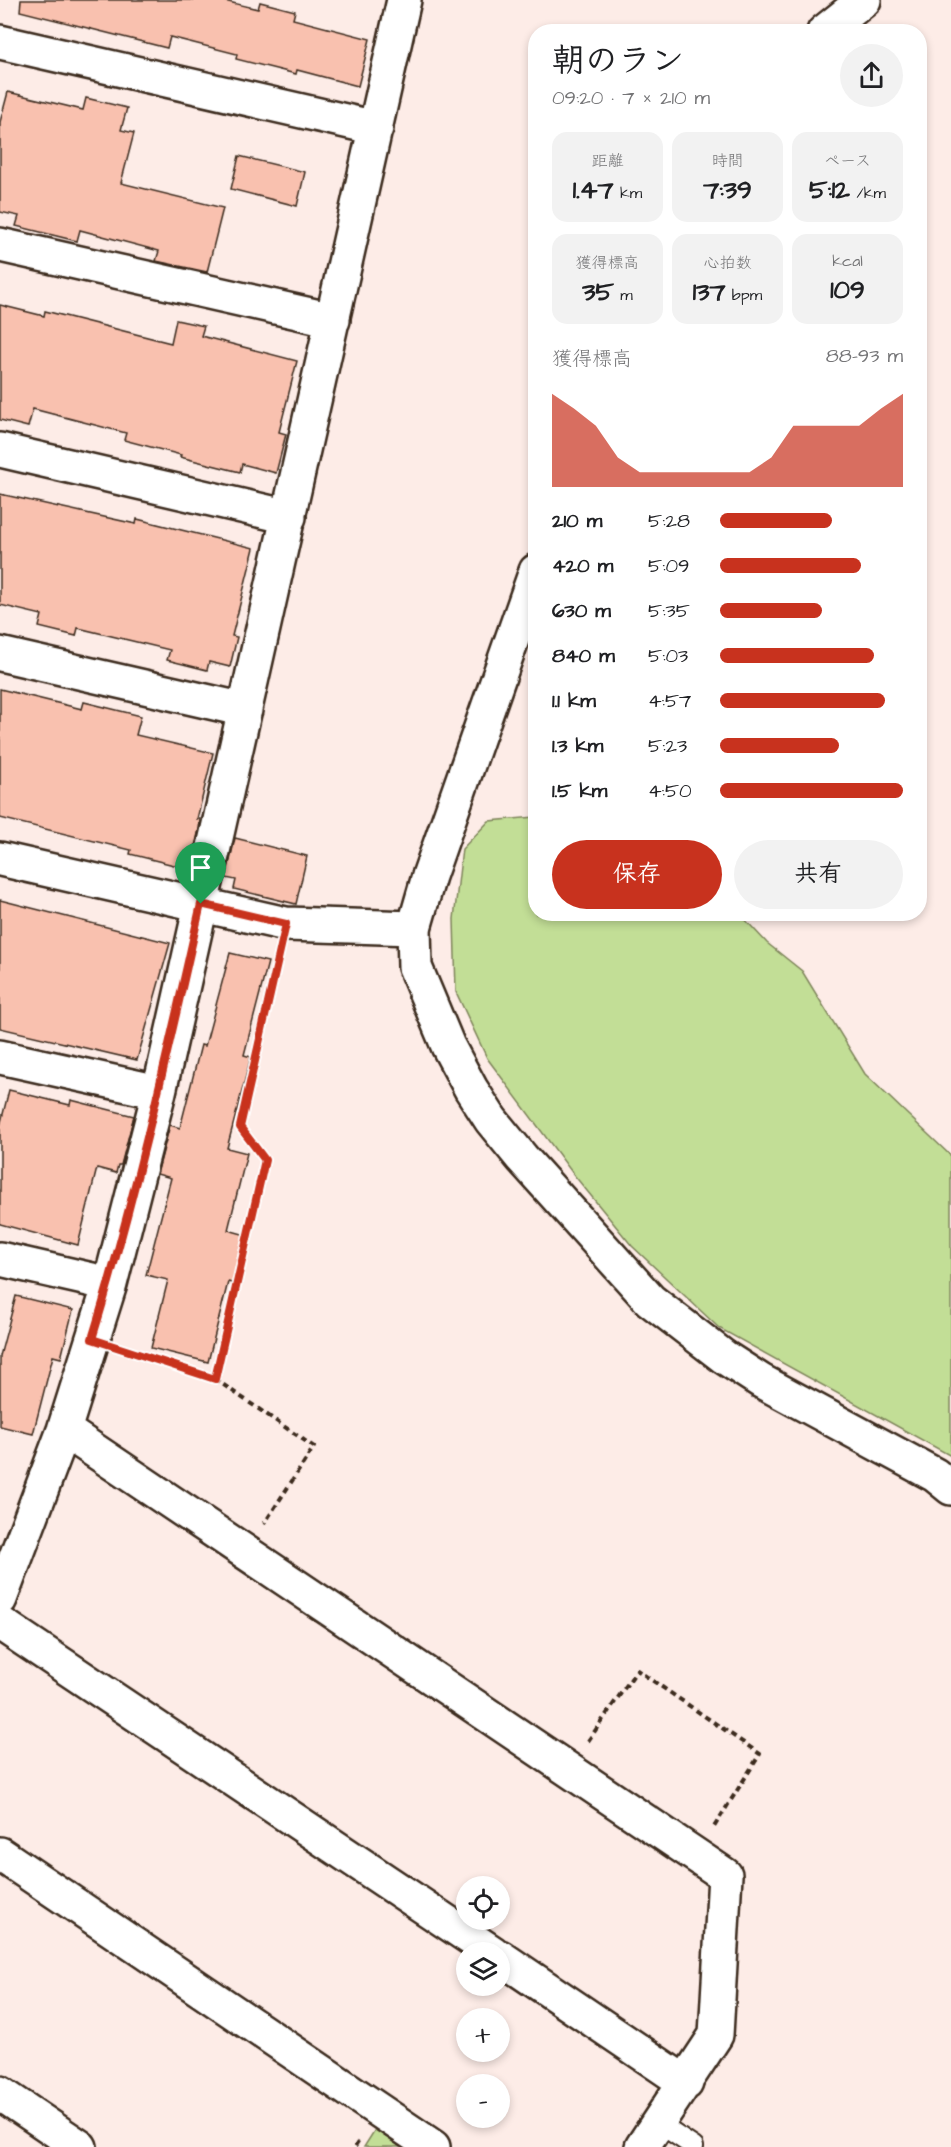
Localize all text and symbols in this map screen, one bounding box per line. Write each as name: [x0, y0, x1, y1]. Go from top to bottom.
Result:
text: 朝のラン: [552, 38, 684, 84]
button: share: [840, 44, 903, 107]
text: 09:20 · 7 × 210 m: [552, 84, 710, 112]
text: 距離: [591, 150, 624, 172]
text: 時間: [711, 150, 744, 172]
text: ペース: [824, 150, 871, 172]
text: 1.47: [573, 172, 614, 208]
text: 7:39: [703, 172, 752, 208]
text: 5:12: [809, 172, 850, 208]
text: km: [614, 182, 642, 204]
text: /km: [850, 182, 886, 204]
text: kcal: [832, 250, 863, 272]
text: 獲得標高: [575, 252, 640, 274]
text: 心拍数: [703, 252, 752, 274]
text: 109: [830, 272, 865, 308]
text: 35: [582, 274, 614, 310]
text: 137: [693, 274, 725, 310]
text: m: [614, 284, 633, 306]
text: bpm: [725, 284, 762, 306]
text: 88–93 m: [826, 342, 903, 370]
text: 獲得標高: [552, 345, 632, 373]
text: 210 m: [552, 507, 602, 535]
text: 5:28: [648, 507, 690, 535]
text: 420 m: [552, 552, 613, 580]
text: 5:09: [648, 552, 690, 580]
text: 630 m: [552, 597, 611, 625]
text: 5:35: [648, 597, 690, 625]
text: 840 m: [552, 642, 615, 670]
text: 5:03: [648, 642, 688, 670]
text: 1.1 km: [552, 687, 596, 715]
text: 4:57: [648, 687, 691, 715]
text: 1.3 km: [552, 732, 603, 760]
text: 5:23: [648, 732, 687, 760]
text: 1.5 km: [552, 777, 607, 805]
text: 4:50: [648, 777, 692, 805]
button: 保存: [552, 840, 722, 909]
button: 共有: [734, 840, 903, 909]
pin: [175, 842, 226, 904]
icon: arrive: [184, 851, 217, 884]
map controls: [456, 1876, 510, 2128]
button: locate: [456, 1876, 510, 1930]
button: layers: [456, 1942, 510, 1996]
button: +: [456, 2008, 510, 2062]
button: −: [456, 2074, 510, 2128]

